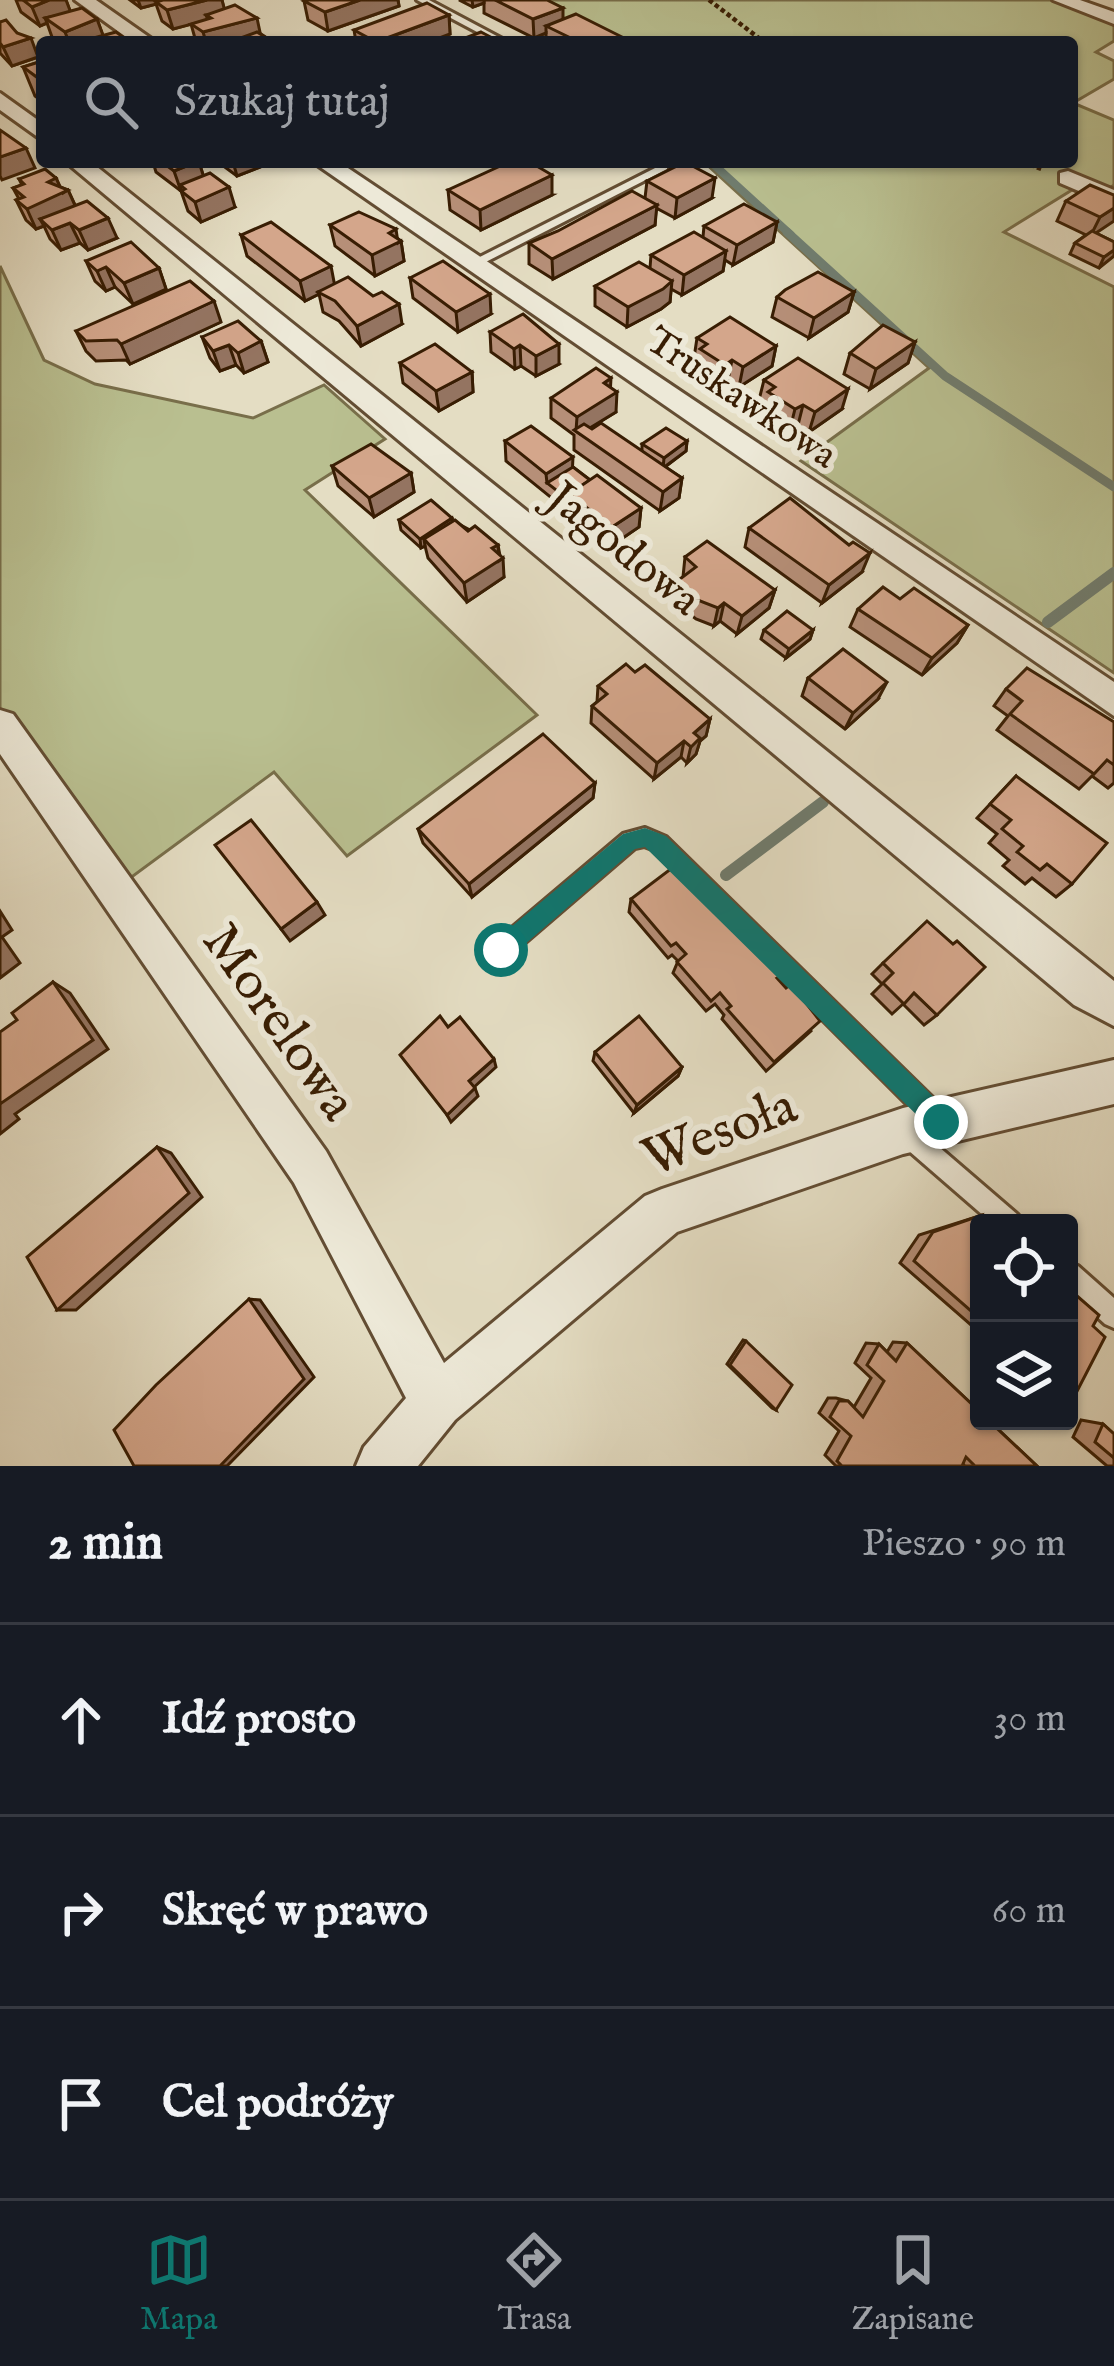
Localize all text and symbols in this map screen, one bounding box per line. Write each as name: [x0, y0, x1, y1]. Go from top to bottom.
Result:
search box: [36, 36, 1078, 168]
icon: search: [78, 69, 144, 135]
text: Szukaj tutaj: [174, 74, 390, 131]
street label: Truskawkowa: [636, 317, 846, 481]
street label: Jagodowa: [530, 467, 712, 630]
street label: Morelowa: [185, 911, 371, 1136]
route start: [474, 923, 528, 977]
street label: Wesoła: [633, 1073, 807, 1195]
route end: [914, 1095, 968, 1149]
map controls: [970, 1214, 1078, 1430]
button: locate: [970, 1214, 1078, 1322]
button: layers: [970, 1322, 1078, 1430]
text: 2 min: [48, 1512, 163, 1577]
text: Pieszo · 90 m: [862, 1520, 1066, 1569]
icon: ahead: [48, 1687, 114, 1753]
text: Idź prosto: [162, 1691, 356, 1748]
text: 30 m: [994, 1695, 1066, 1744]
icon: right: [48, 1879, 114, 1945]
text: Skręć w prawo: [162, 1883, 428, 1940]
text: 60 m: [992, 1887, 1066, 1936]
icon: arrive: [48, 2071, 114, 2137]
text: Cel podróży: [162, 2075, 393, 2132]
tab: Mapa: [140, 2227, 217, 2341]
tab: Trasa: [498, 2227, 571, 2341]
tab: Zapisane: [851, 2227, 974, 2341]

